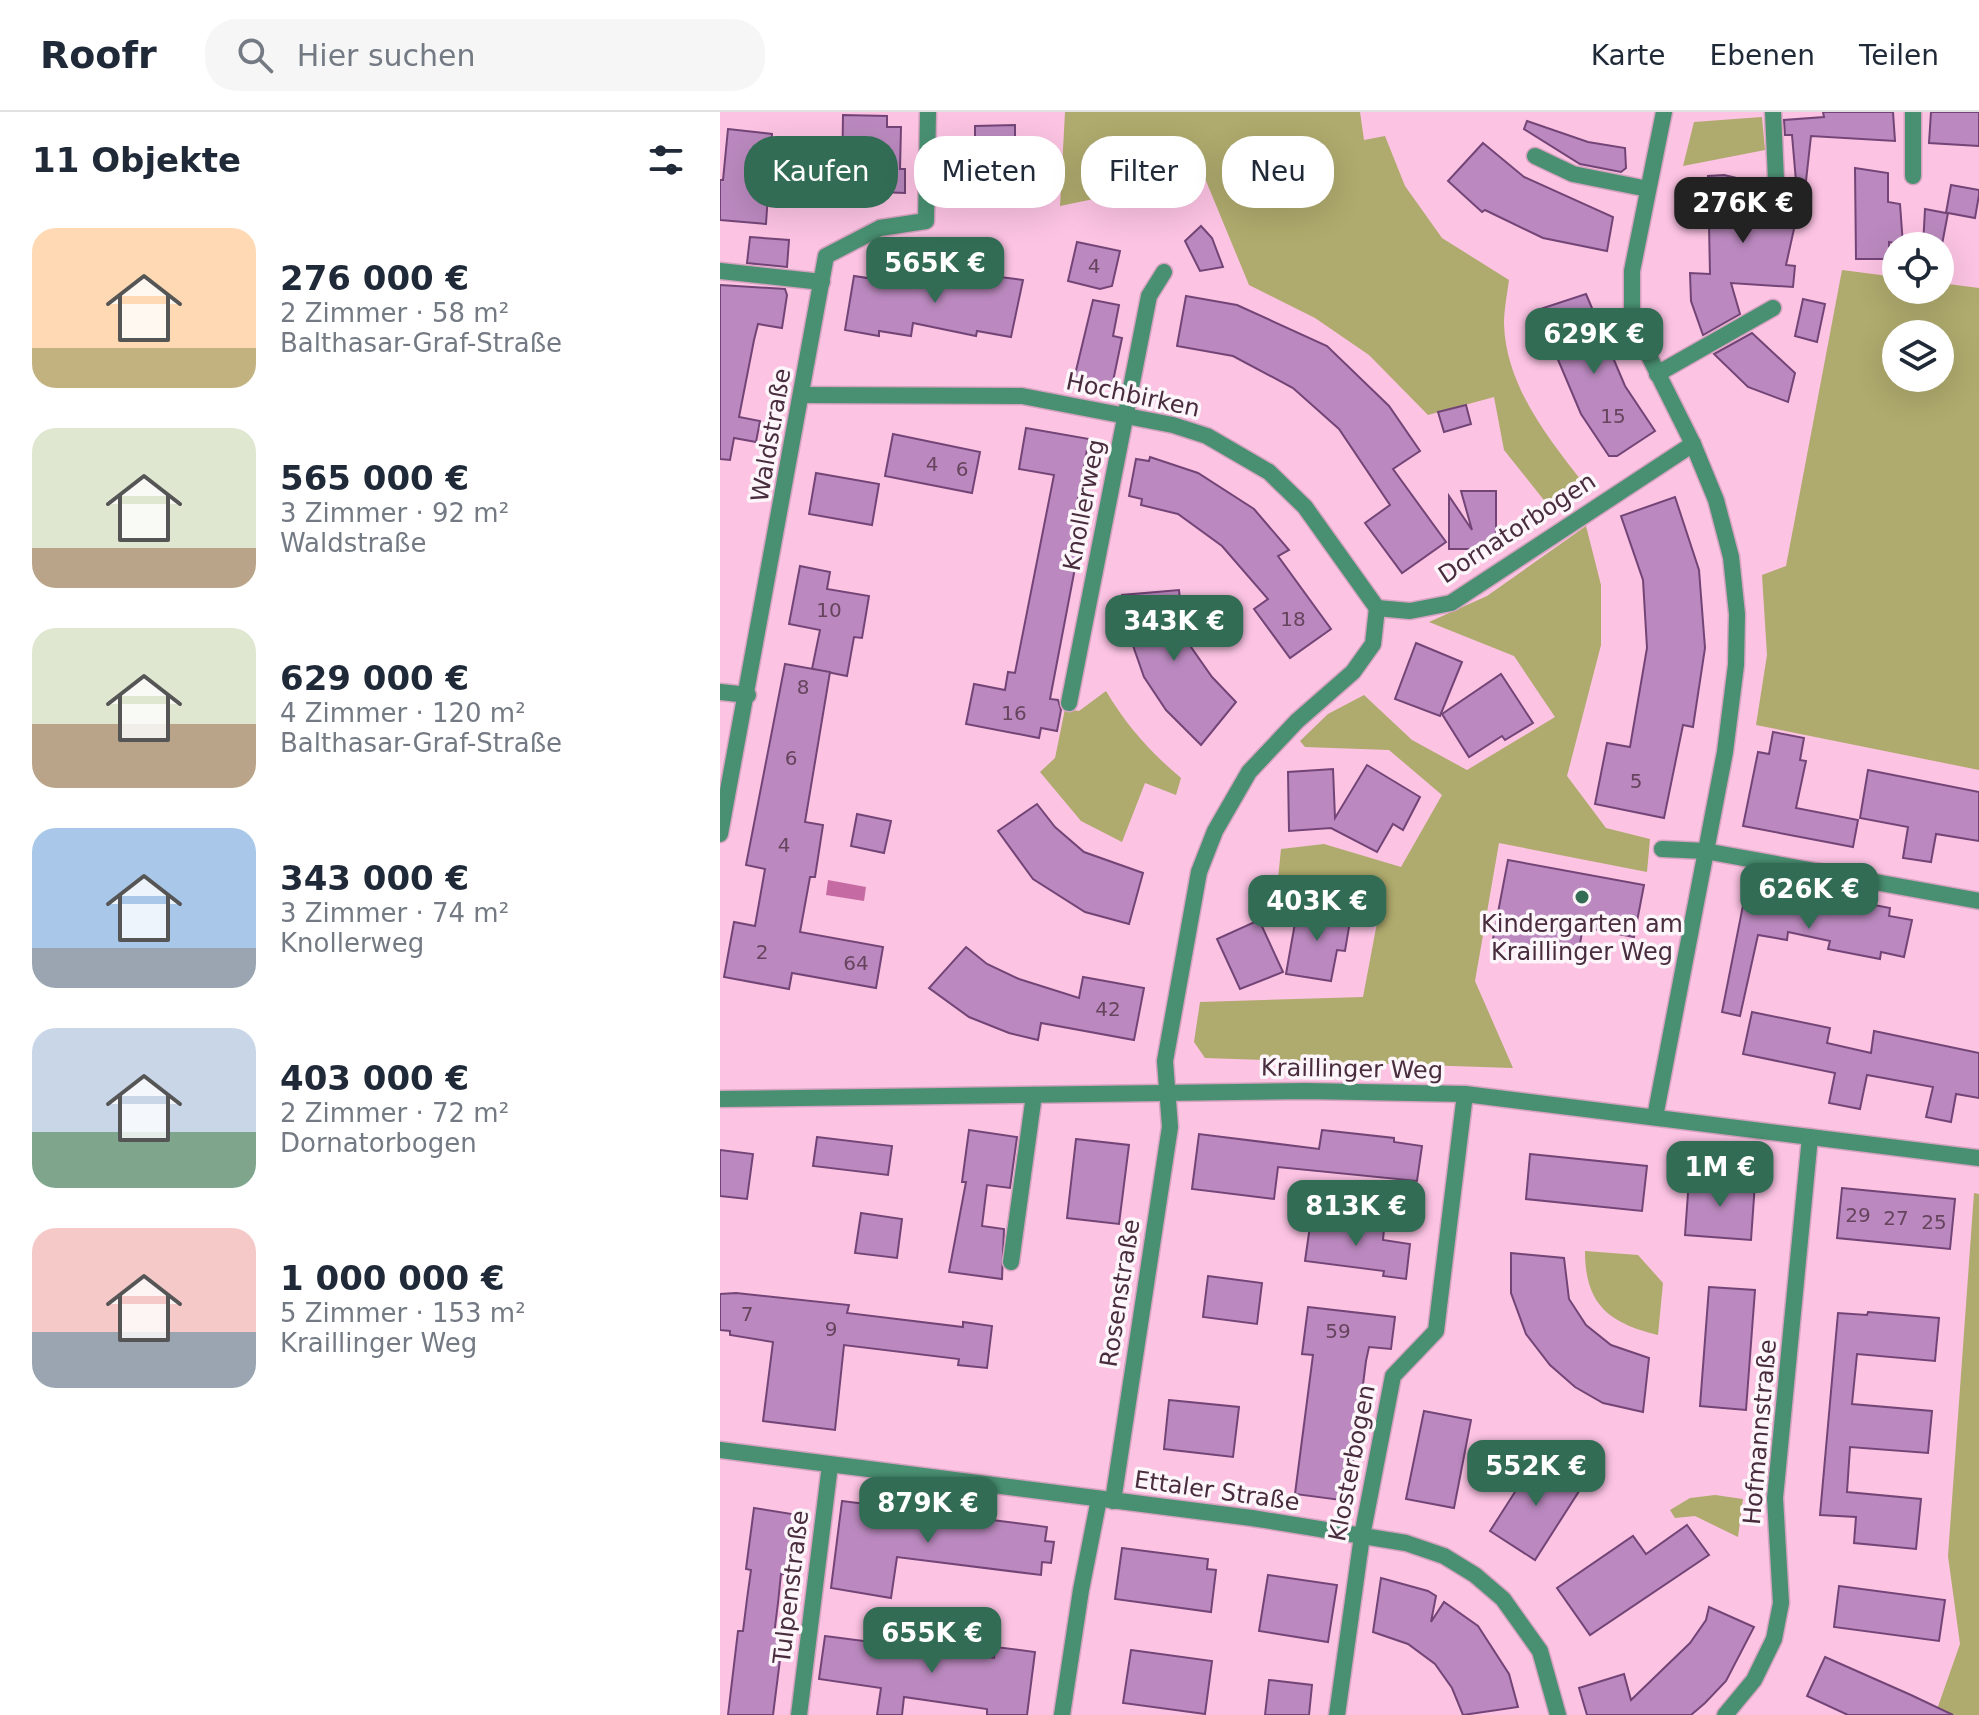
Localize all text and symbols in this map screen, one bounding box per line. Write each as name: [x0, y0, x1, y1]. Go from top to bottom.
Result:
search box: [205, 19, 765, 91]
text: Roofr: [40, 33, 157, 77]
icon: search: [233, 33, 277, 77]
text: Hier suchen: [297, 38, 476, 73]
text: Karte: [1591, 39, 1665, 72]
text: Ebenen: [1709, 39, 1815, 72]
text: Teilen: [1859, 39, 1939, 72]
chip: Kaufen: [744, 136, 898, 208]
chip: Mieten: [914, 136, 1065, 208]
chip: Filter: [1081, 136, 1206, 208]
chip: Neu: [1222, 136, 1334, 208]
icon: filters: [644, 138, 688, 182]
text: 11 Objekte: [32, 140, 241, 180]
pin: 276K €: [1678, 177, 1808, 245]
text: 276K €: [1692, 188, 1794, 218]
map controls: [1882, 232, 1954, 392]
button: locate: [1882, 232, 1954, 304]
pin: 565K €: [870, 237, 1000, 305]
text: 565K €: [884, 248, 986, 278]
house number: 4: [1088, 254, 1100, 278]
text: 276 000 €: [280, 258, 469, 298]
icon: home: [96, 260, 192, 356]
text: 2 Zimmer · 58 m²: [280, 298, 509, 328]
pin: 629K €: [1529, 308, 1659, 376]
text: 629K €: [1543, 319, 1645, 349]
button: layers: [1882, 320, 1954, 392]
text: Balthasar-Graf-Straße: [280, 328, 562, 358]
street label: Waldstraße: [745, 366, 797, 504]
street label: Hochbirken: [1064, 367, 1202, 423]
house number: 15: [1600, 404, 1626, 428]
street label: Knollerweg: [1058, 437, 1110, 573]
house number: 4: [926, 452, 938, 476]
house number: 6: [956, 457, 968, 481]
text: 565 000 €: [280, 458, 469, 498]
icon: home: [96, 460, 192, 556]
street label: Dornatorbogen: [1433, 467, 1601, 589]
text: 3 Zimmer · 92 m²: [280, 498, 509, 528]
text: Waldstraße: [280, 528, 426, 558]
pin: 343K €: [1109, 595, 1239, 663]
house number: 10: [816, 598, 842, 622]
text: 343K €: [1123, 606, 1225, 636]
house number: 18: [1280, 607, 1306, 631]
text: 629 000 €: [280, 658, 469, 698]
icon: home: [96, 660, 192, 756]
house number: 8: [797, 675, 809, 699]
text: 4 Zimmer · 120 m²: [280, 698, 526, 728]
house number: 16: [1001, 701, 1027, 725]
text: Balthasar-Graf-Straße: [280, 728, 562, 758]
house number: 6: [785, 746, 797, 770]
house number: 5: [1630, 769, 1642, 793]
house number: 4: [778, 833, 790, 857]
text: 343 000 €: [280, 858, 469, 898]
icon: home: [96, 860, 192, 956]
pin: 626K €: [1744, 863, 1874, 931]
text: 626K €: [1758, 874, 1860, 904]
pin: 403K €: [1252, 875, 1382, 943]
text: 403K €: [1266, 886, 1368, 916]
marker: Kindergarten am Kraillinger Weg: [1573, 888, 1591, 906]
text: 3 Zimmer · 74 m²: [280, 898, 509, 928]
place label: Kindergarten am Kraillinger Weg: [1481, 910, 1683, 966]
text: Knollerweg: [280, 928, 424, 958]
house number: 2: [756, 940, 768, 964]
house number: 64: [843, 951, 869, 975]
house number: 42: [1095, 997, 1121, 1021]
street label: Kraillinger Weg: [1261, 1053, 1443, 1085]
text: 403 000 €: [280, 1058, 469, 1098]
icon: home: [96, 1060, 192, 1156]
text: 2 Zimmer · 72 m²: [280, 1098, 509, 1128]
text: Dornatorbogen: [280, 1128, 477, 1158]
pin: 1M €: [1673, 1141, 1767, 1209]
text: 1M €: [1684, 1152, 1756, 1182]
pin: 813K €: [1291, 1180, 1421, 1248]
text: 813K €: [1305, 1191, 1407, 1221]
house number: 29: [1845, 1203, 1871, 1227]
house number: 27: [1883, 1206, 1909, 1230]
house number: 25: [1921, 1210, 1947, 1234]
street label: Rosenstraße: [1095, 1217, 1145, 1369]
text: 1 000 000 €: [280, 1258, 505, 1298]
icon: home: [96, 1260, 192, 1356]
text: 5 Zimmer · 153 m²: [280, 1298, 526, 1328]
house number: 7: [741, 1302, 753, 1326]
house number: 9: [825, 1317, 837, 1341]
house number: 59: [1325, 1319, 1351, 1343]
text: Kraillinger Weg: [280, 1328, 477, 1358]
street label: Hofmannstraße: [1738, 1338, 1782, 1526]
street label: Klosterbogen: [1323, 1382, 1381, 1544]
pin: 552K €: [1471, 1440, 1601, 1508]
text: 552K €: [1485, 1451, 1587, 1481]
street label: Ettaler Straße: [1132, 1466, 1302, 1516]
pin: 879K €: [863, 1477, 993, 1545]
text: 879K €: [877, 1488, 979, 1518]
street label: Tulpenstraße: [768, 1509, 814, 1666]
pin: 655K €: [867, 1607, 997, 1675]
text: 655K €: [881, 1618, 983, 1648]

